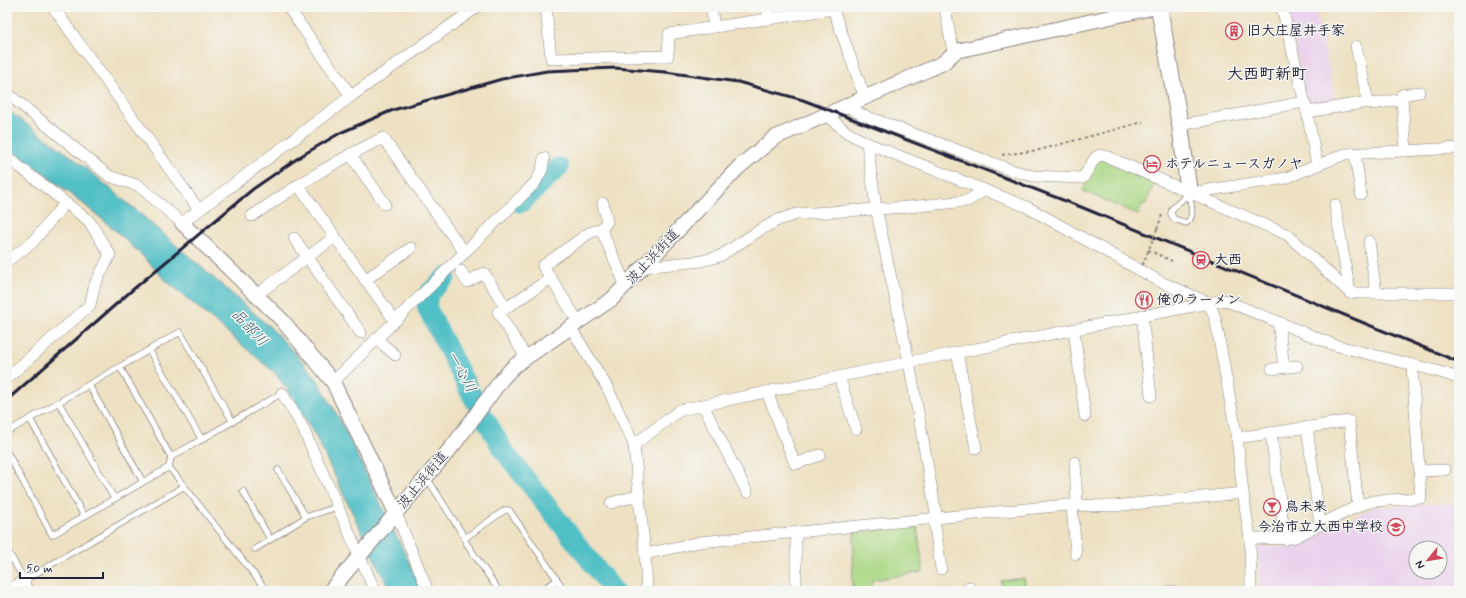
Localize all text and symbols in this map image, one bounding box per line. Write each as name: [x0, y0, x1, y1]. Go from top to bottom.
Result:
building icon: 旧大庄屋井手家: [1224, 21, 1244, 41]
place label: 旧大庄屋井手家: [1247, 22, 1345, 40]
district label: 大西町新町: [1227, 64, 1307, 85]
hotel icon: ホテルニュースガノヤ: [1142, 154, 1162, 174]
place label: ホテルニュースガノヤ: [1165, 155, 1303, 173]
street label: 波止浜街道: [623, 225, 683, 289]
station icon: 大西: [1191, 250, 1211, 270]
place label: 大西: [1214, 251, 1242, 269]
restaurant icon: 俺のラーメン: [1134, 290, 1154, 310]
place label: 俺のラーメン: [1157, 291, 1241, 309]
water label: 品部川: [226, 305, 272, 351]
water label: 一心川: [442, 347, 480, 397]
street label: 波止浜街道: [394, 447, 452, 513]
bar icon: 鳥未来: [1262, 497, 1282, 517]
place label: 鳥未来: [1285, 498, 1327, 516]
school or university icon: 今治市立大西中学校: [1386, 517, 1406, 537]
place label: 今治市立大西中学校: [1257, 518, 1383, 536]
north arrow: [1408, 540, 1448, 580]
scale bar: [20, 554, 103, 580]
text: N: [1412, 558, 1428, 571]
text: 50 m: [26, 561, 53, 577]

